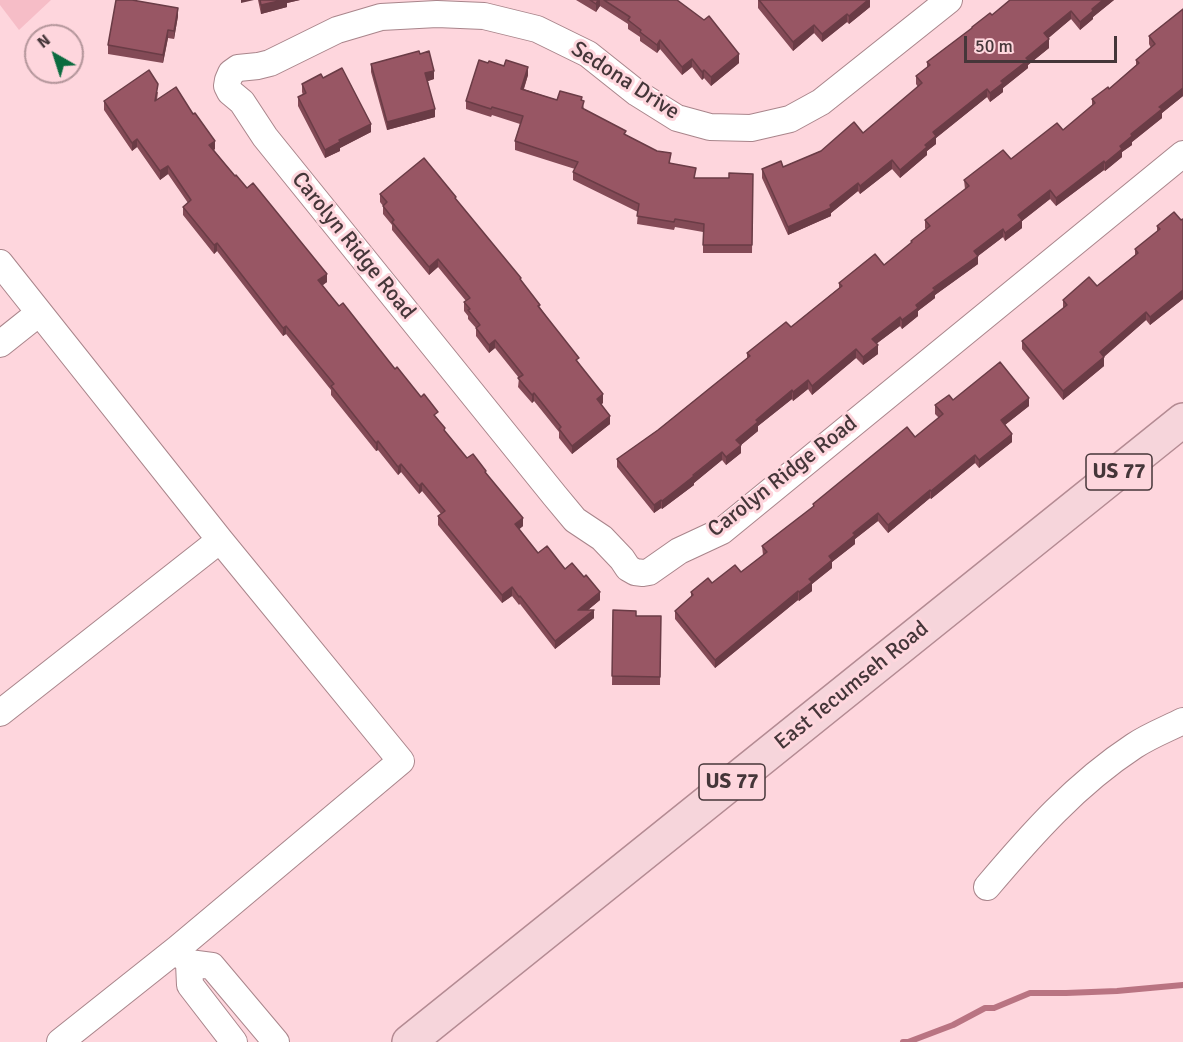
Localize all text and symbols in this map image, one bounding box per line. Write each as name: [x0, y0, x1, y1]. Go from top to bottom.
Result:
north arrow: [24, 24, 84, 84]
scale bar: [967, 24, 1120, 62]
text: N: [33, 30, 55, 53]
text: 50 m: [975, 35, 1013, 57]
street label: Sedona Drive: [566, 36, 684, 126]
street label: Carolyn Ridge Road: [285, 167, 421, 325]
street label: Carolyn Ridge Road: [703, 411, 863, 543]
road number: US 77: [1086, 454, 1152, 490]
street label: East Tecumseh Road: [770, 616, 934, 756]
road number: US 77: [699, 764, 765, 800]

